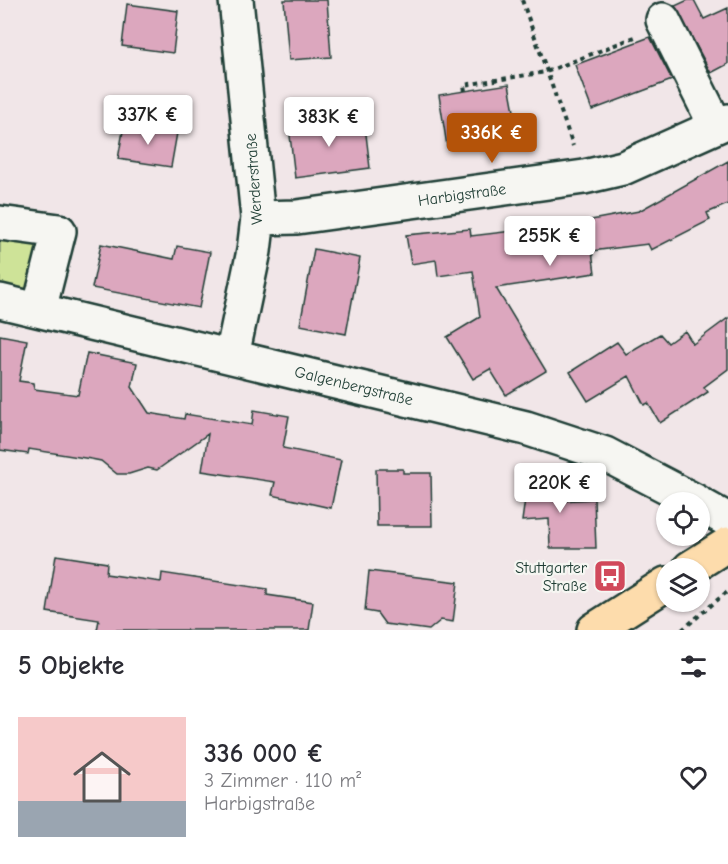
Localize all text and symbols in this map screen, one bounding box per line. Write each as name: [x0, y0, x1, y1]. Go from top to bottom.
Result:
pin: 337K €: [99, 95, 197, 146]
pin: 383K €: [280, 97, 378, 148]
text: 337K €: [118, 103, 178, 126]
text: 383K €: [298, 105, 360, 128]
pin: 336K €: [443, 113, 541, 164]
text: 336K €: [461, 121, 523, 144]
street label: Werderstraße: [242, 133, 266, 225]
street label: Harbigstraße: [417, 180, 507, 210]
pin: 255K €: [501, 216, 599, 267]
text: 255K €: [518, 224, 582, 247]
street label: Galgenbergstraße: [293, 363, 415, 409]
pin: 220K €: [511, 463, 609, 514]
text: 220K €: [528, 471, 592, 494]
map controls: [656, 492, 710, 612]
button: locate: [656, 492, 710, 546]
bus stop icon: Stuttgarter Straße: [592, 558, 628, 594]
button: layers: [656, 558, 710, 612]
place label: Stuttgarter Straße: [515, 559, 588, 595]
icon: filters: [677, 650, 710, 683]
text: 5 Objekte: [18, 651, 124, 681]
text: 336 000 €: [204, 739, 324, 769]
icon: home: [66, 741, 138, 813]
icon: heart: [677, 761, 710, 794]
text: 3 Zimmer · 110 m²: [204, 769, 361, 792]
text: Harbigstraße: [204, 792, 315, 815]

